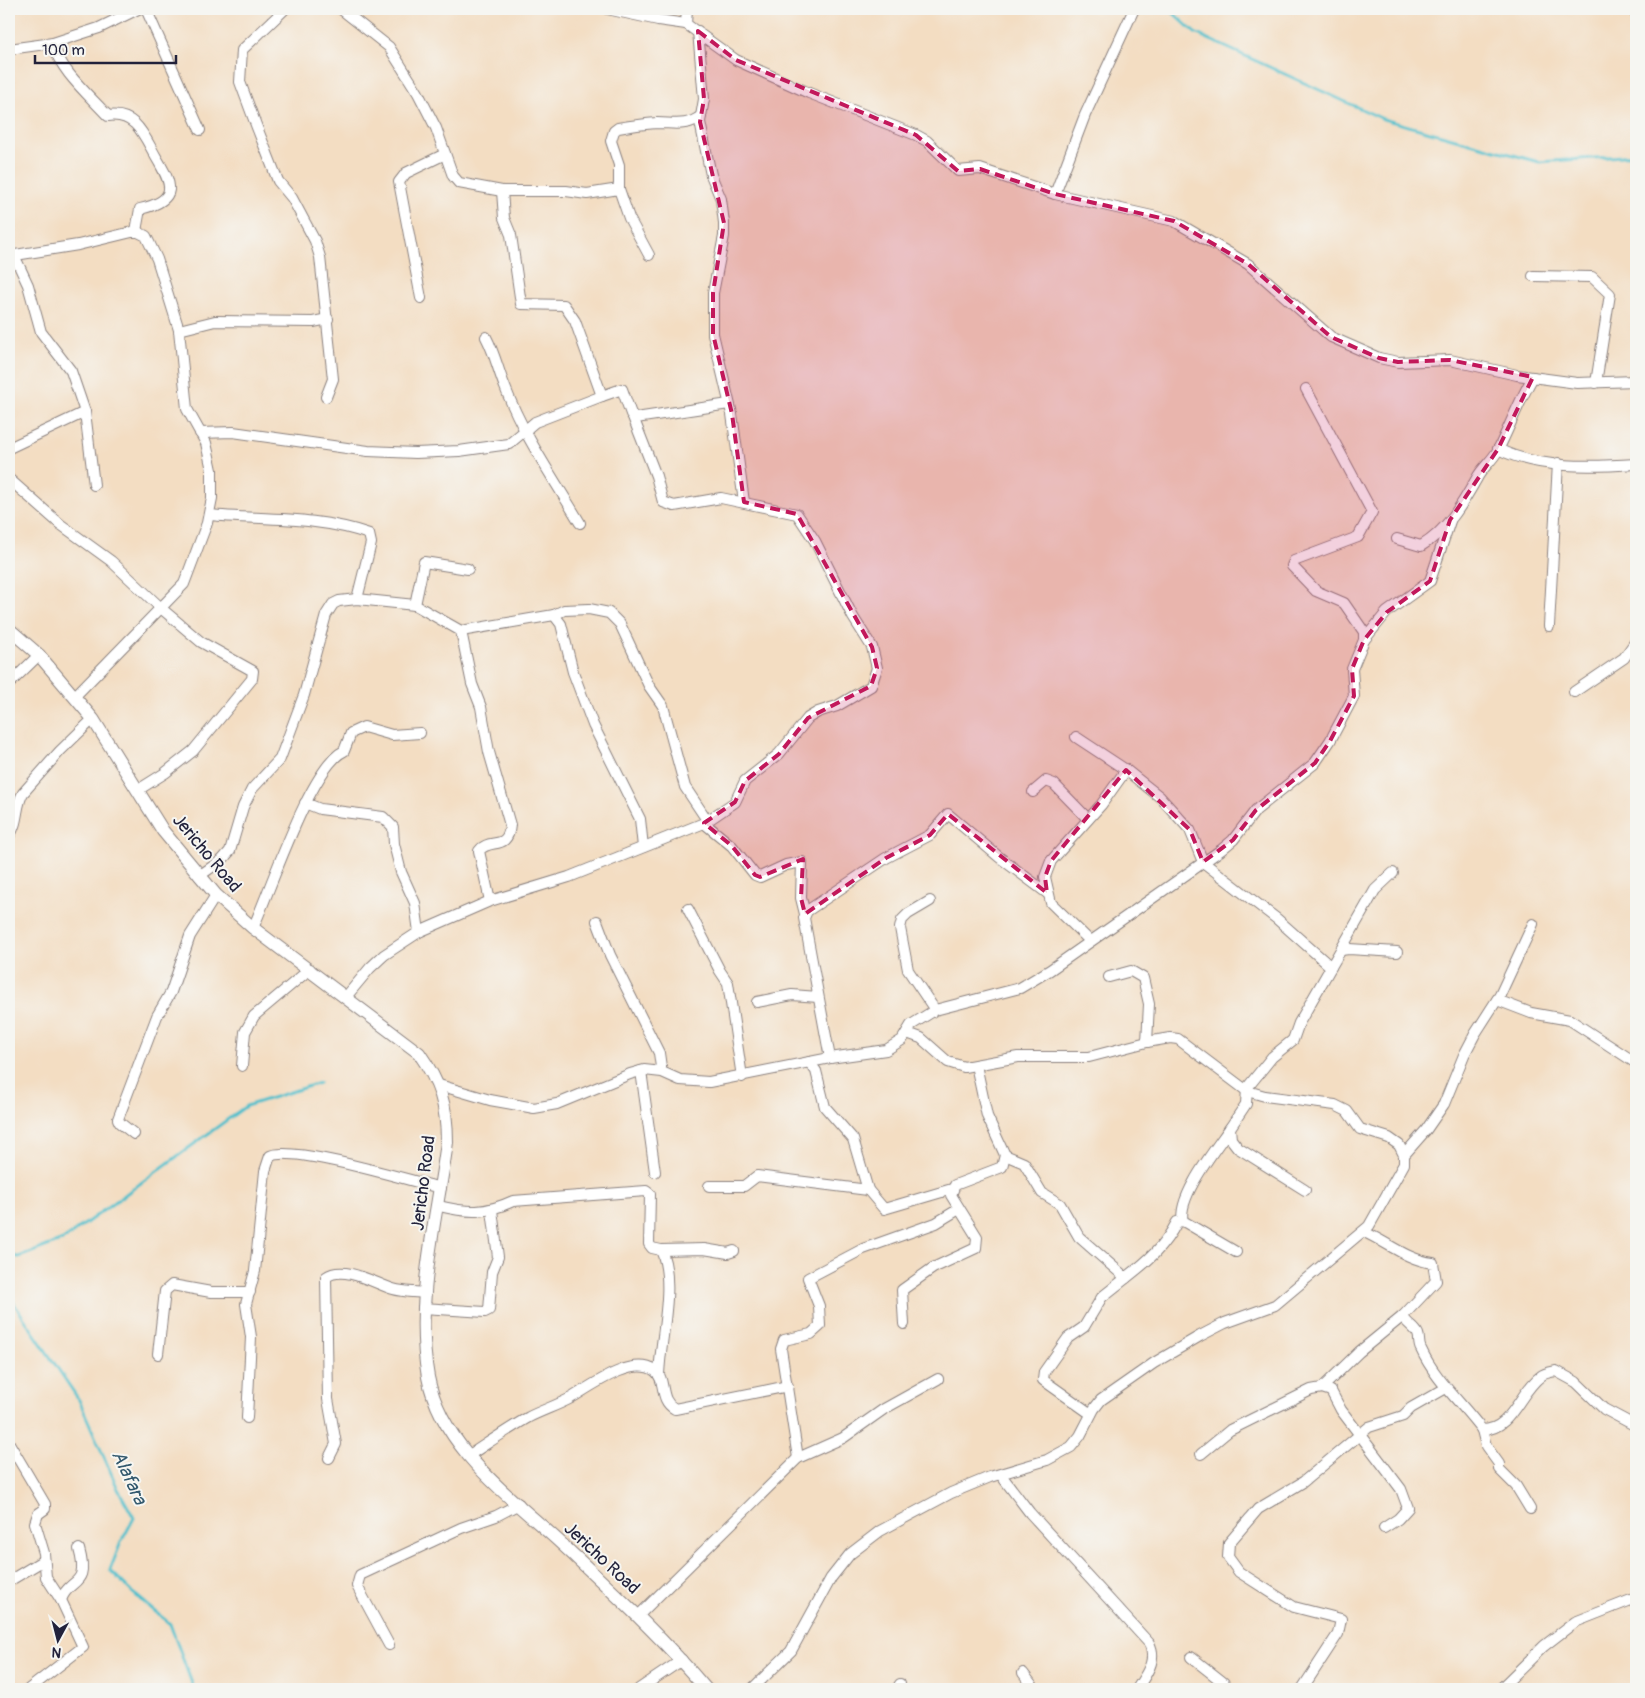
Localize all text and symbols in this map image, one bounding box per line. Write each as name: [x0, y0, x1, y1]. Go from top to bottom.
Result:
scale bar: [35, 32, 176, 64]
text: 100 m: [42, 41, 85, 60]
street label: Jericho Road: [167, 809, 246, 897]
street label: Jericho Road: [406, 1134, 441, 1232]
water label: Alafara: [106, 1446, 153, 1509]
street label: Jericho Road: [559, 1517, 644, 1599]
north arrow: [32, 1616, 82, 1666]
text: N: [51, 1643, 62, 1661]

